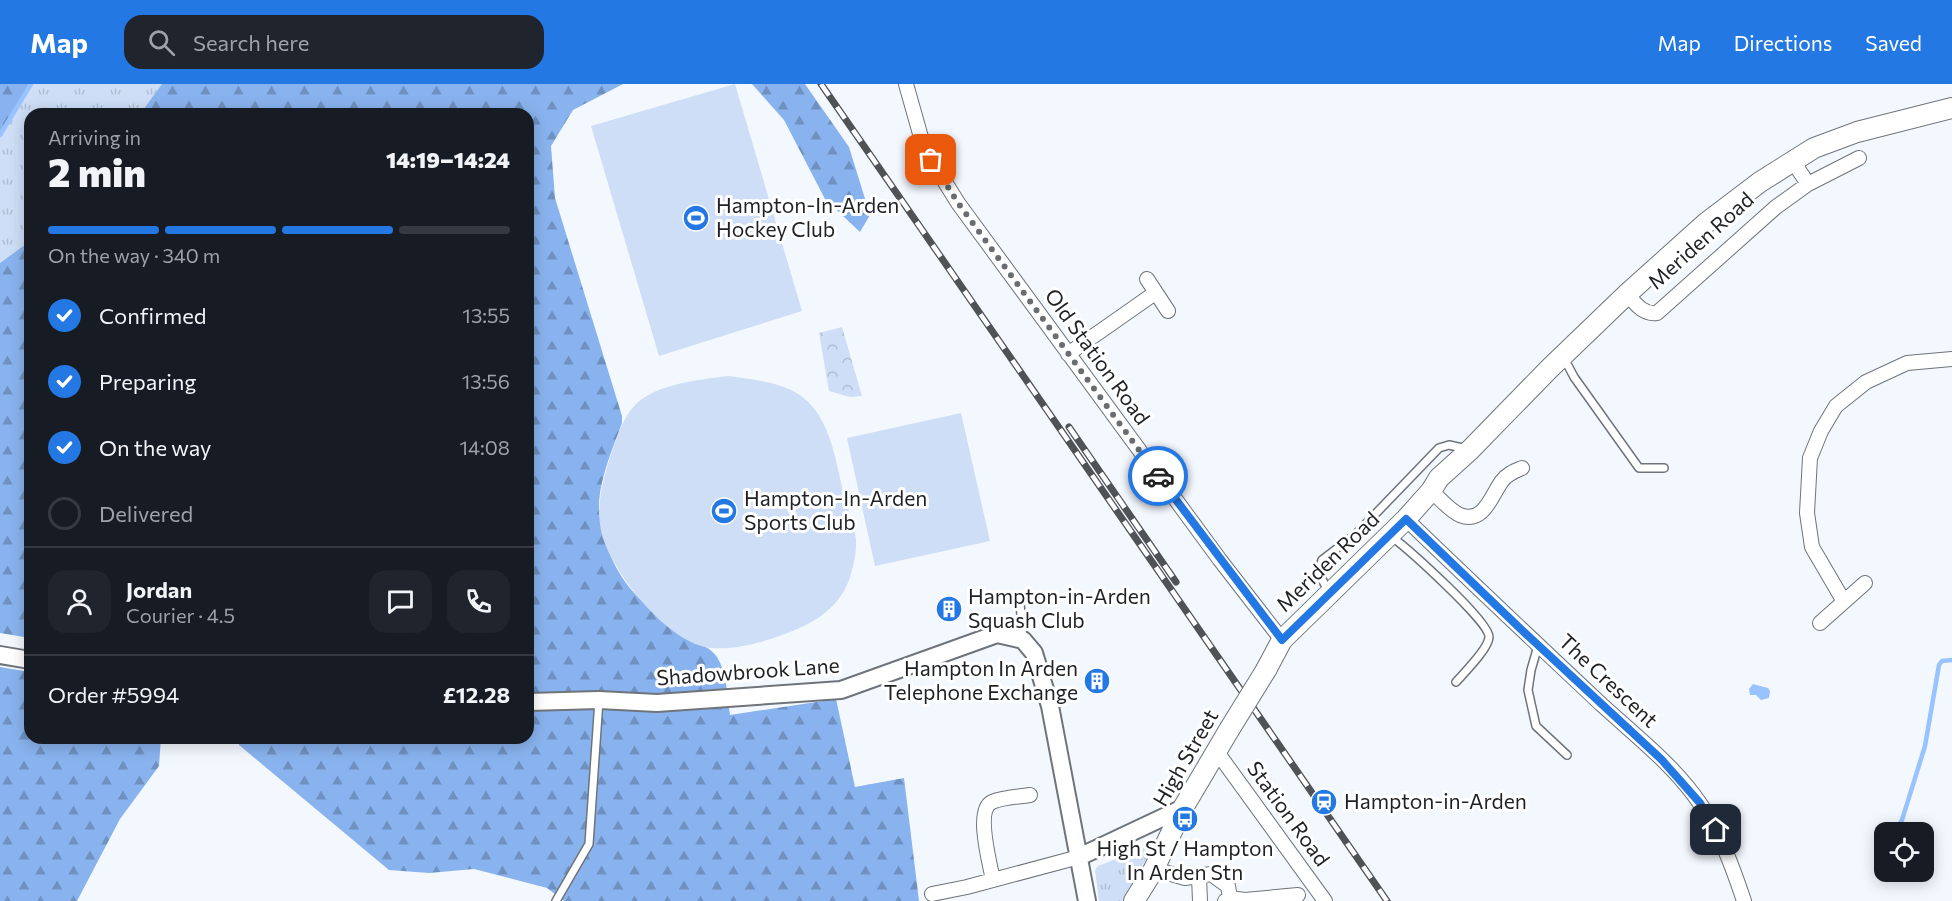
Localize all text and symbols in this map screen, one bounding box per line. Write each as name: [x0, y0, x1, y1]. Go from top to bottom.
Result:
search box: [124, 15, 544, 69]
text: Map: [30, 25, 88, 59]
icon: search: [145, 26, 178, 59]
text: Search here: [193, 29, 309, 56]
text: Map: [1658, 30, 1701, 55]
text: Directions: [1734, 30, 1832, 55]
text: Saved: [1865, 30, 1922, 55]
text: Arriving in: [48, 125, 141, 149]
pin: [905, 134, 956, 185]
icon: bag: [914, 143, 947, 176]
text: 14:19–14:24: [386, 146, 510, 173]
text: 2 min: [48, 147, 146, 195]
street label: Meriden Road: [1642, 186, 1758, 294]
place label: Hampton-In-Arden Hockey Club: [716, 192, 899, 241]
sports icon: Hampton-In-Arden Hockey Club: [681, 203, 711, 233]
text: On the way · 340 m: [48, 243, 220, 267]
street label: Old Station Road: [1040, 283, 1156, 429]
icon: check: [48, 299, 81, 332]
text: Confirmed: [99, 302, 206, 329]
text: 13:55: [462, 303, 510, 327]
icon: check: [48, 365, 81, 398]
text: Preparing: [99, 368, 196, 395]
text: 13:56: [462, 369, 510, 393]
icon: check: [48, 431, 81, 464]
text: On the way: [99, 434, 211, 461]
text: 14:08: [460, 435, 510, 459]
courier: [1128, 446, 1188, 506]
icon: car: [1142, 460, 1175, 493]
place label: Hampton-In-Arden Sports Club: [744, 485, 927, 534]
sports icon: Hampton-In-Arden Sports Club: [709, 496, 739, 526]
text: Delivered: [99, 500, 193, 527]
street label: Meriden Road: [1270, 506, 1384, 616]
button: person: [48, 570, 111, 633]
button: chat: [369, 570, 432, 633]
button: phone: [447, 570, 510, 633]
text: Jordan: [126, 576, 192, 603]
place label: Hampton-in-Arden Squash Club: [968, 583, 1151, 632]
building icon: Hampton-in-Arden Squash Club: [934, 594, 964, 624]
text: Courier · 4.5: [126, 603, 235, 627]
street label: The Crescent: [1555, 628, 1664, 732]
street label: Shadowbrook Lane: [655, 652, 840, 689]
place label: Hampton In Arden Telephone Exchange: [884, 655, 1078, 704]
building icon: Hampton In Arden Telephone Exchange: [1082, 666, 1112, 696]
text: Order #5994: [48, 681, 179, 708]
text: £12.28: [443, 681, 510, 708]
street label: High Street: [1147, 704, 1223, 810]
street label: Station Road: [1243, 756, 1336, 870]
station icon: Hampton-in-Arden: [1309, 787, 1339, 817]
place label: Hampton-in-Arden: [1344, 788, 1527, 813]
bus stop icon: High St / Hampton In Arden Stn: [1170, 804, 1200, 834]
pin: [1690, 804, 1741, 855]
icon: home: [1699, 813, 1732, 846]
map controls: [1874, 822, 1934, 882]
button: locate: [1874, 822, 1934, 882]
place label: High St / Hampton In Arden Stn: [1096, 835, 1274, 884]

